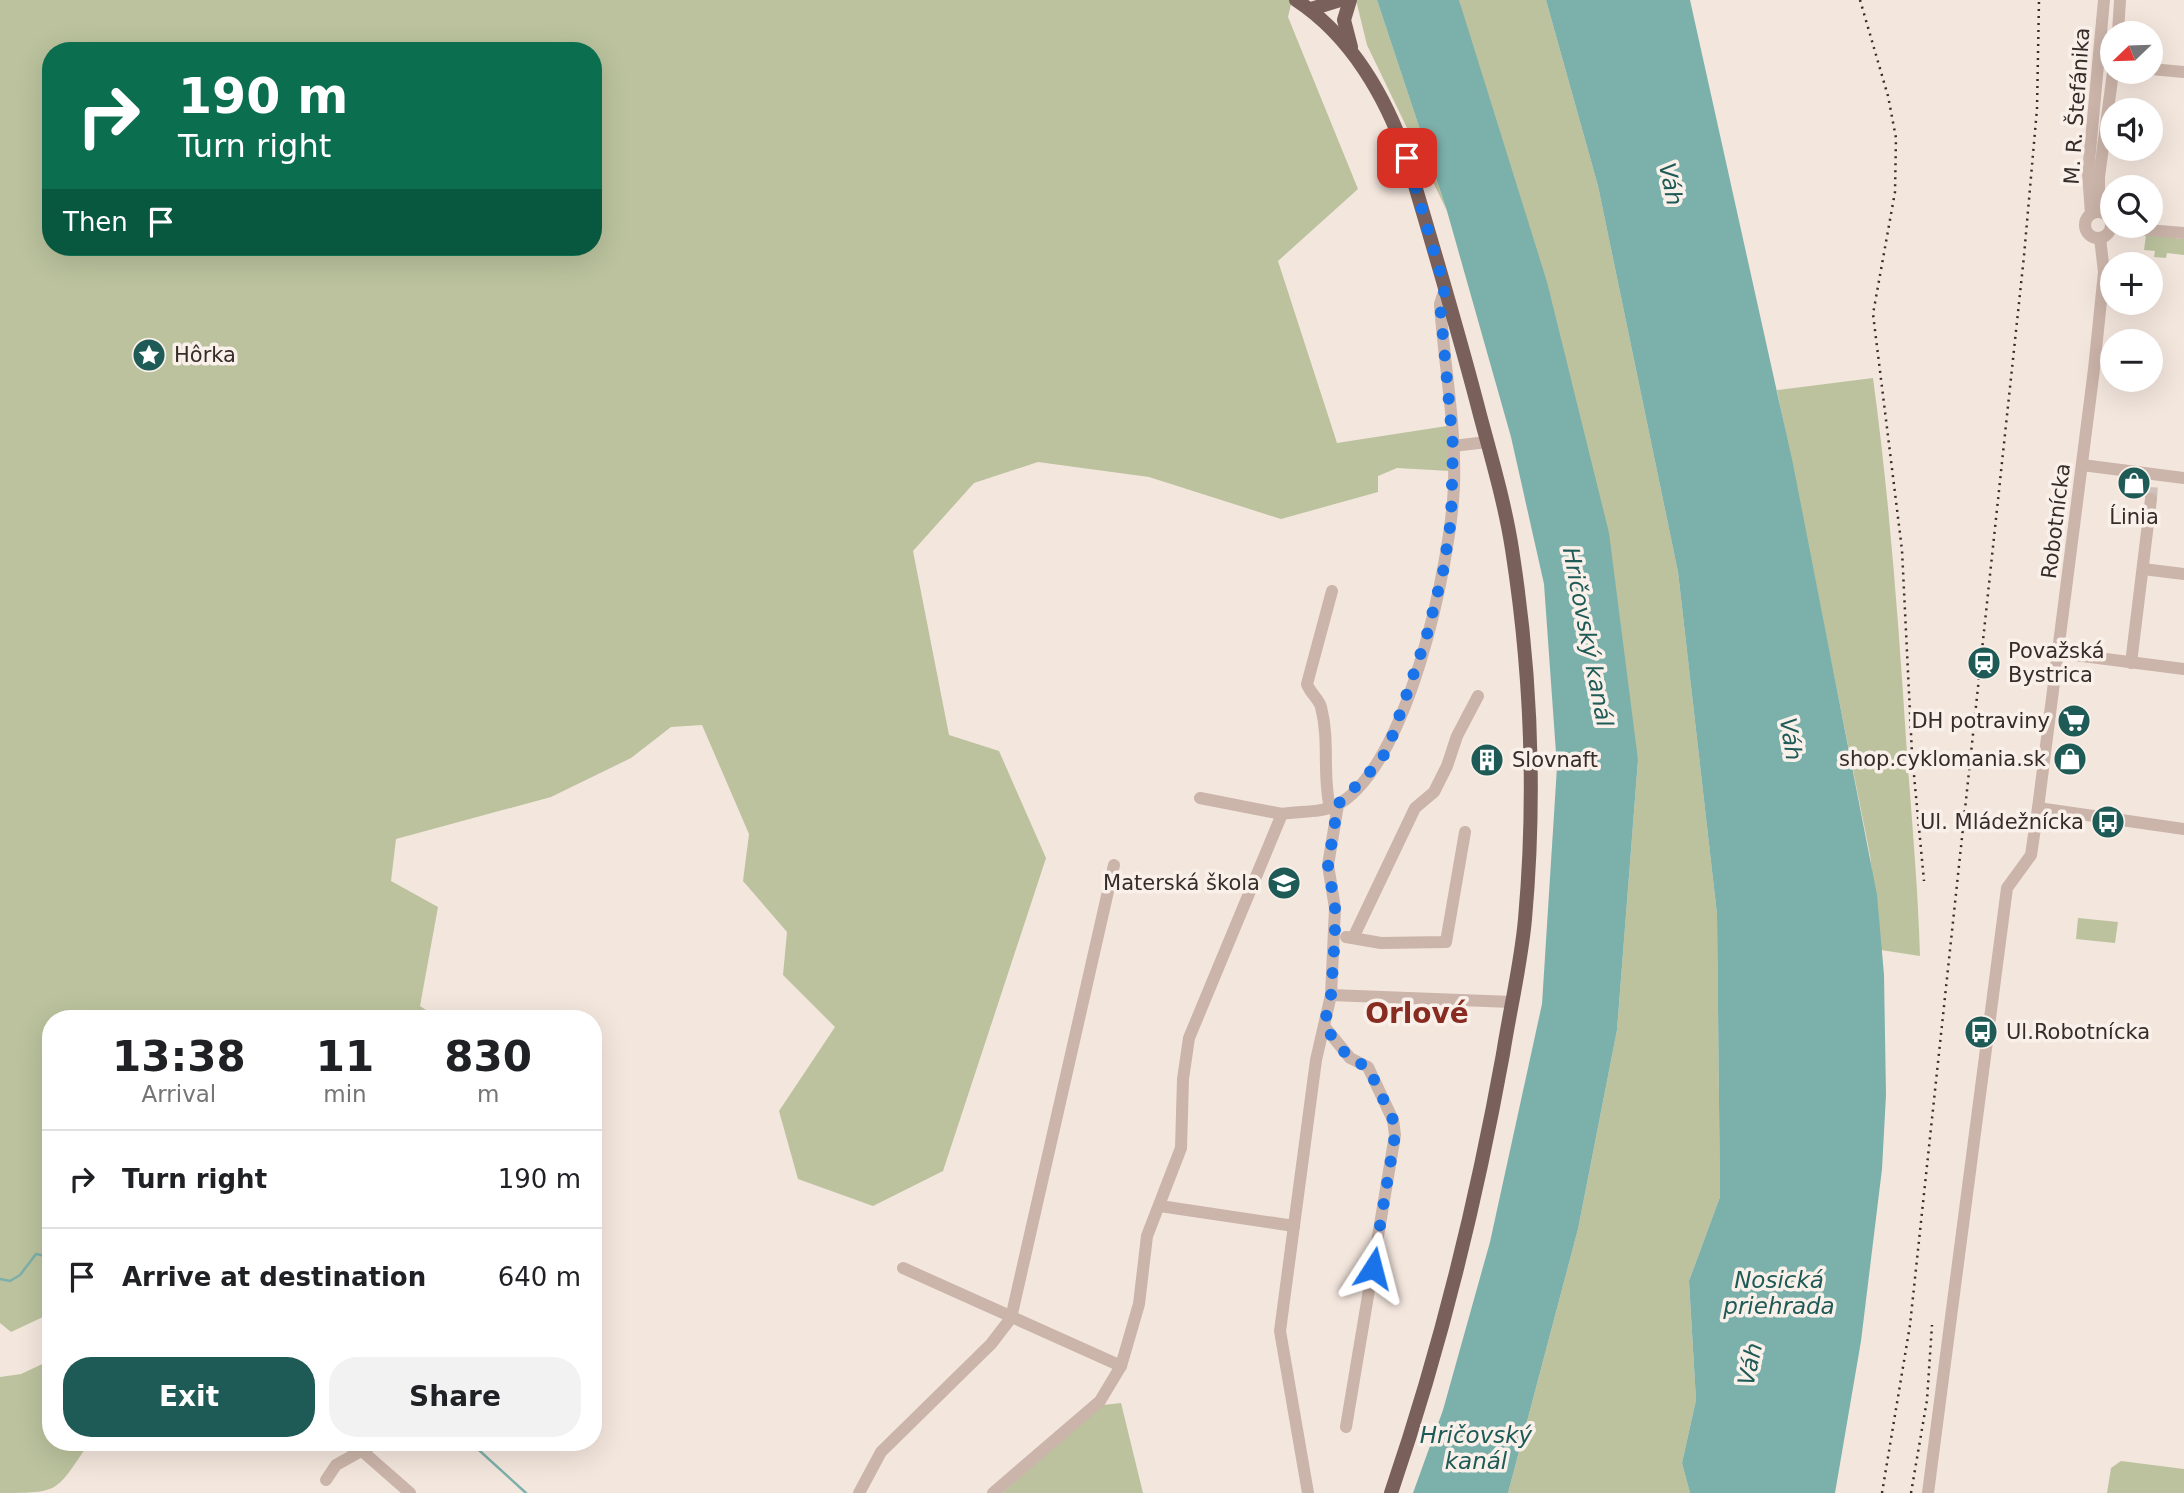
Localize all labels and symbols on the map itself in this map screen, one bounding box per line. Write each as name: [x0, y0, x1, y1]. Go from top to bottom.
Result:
north arrow: [2100, 21, 2163, 84]
street label: M. R. Štefánika: [2059, 27, 2094, 185]
pin: [1377, 128, 1437, 188]
water label: Váh: [1654, 160, 1688, 208]
place icon: Hôrka: [130, 336, 168, 374]
place label: Hôrka: [174, 343, 236, 367]
street label: Robotnícka: [2037, 462, 2075, 580]
shop icon: Ĺinia: [2115, 464, 2153, 502]
place label: Ĺinia: [2109, 504, 2159, 529]
water label: Hričovský kanál: [1558, 545, 1618, 729]
place label: Považská Bystrica: [2008, 639, 2105, 687]
station icon: Považská Bystrica: [1965, 644, 2003, 682]
supermarket icon: DH potraviny: [2055, 702, 2093, 740]
place label: DH potraviny: [1911, 709, 2050, 733]
water label: Váh: [1775, 716, 1807, 762]
shop icon: shop.cyklomania.sk: [2051, 740, 2089, 778]
building icon: Slovnaft: [1468, 741, 1506, 779]
place label: shop.cyklomania.sk: [1839, 747, 2047, 771]
place label: Slovnaft: [1512, 748, 1598, 772]
bus stop icon: Ul. Mládežnícka: [2089, 803, 2127, 841]
place label: Ul. Mládežnícka: [1920, 810, 2084, 834]
school or university icon: Materská škola: [1265, 864, 1303, 902]
place label: Materská škola: [1103, 871, 1260, 895]
district label: Orlové: [1365, 997, 1469, 1030]
bus stop icon: Ul.Robotnícka: [1962, 1013, 2000, 1051]
place label: Ul.Robotnícka: [2006, 1020, 2150, 1044]
position arrow: [1336, 1231, 1410, 1305]
water label: Nosická priehrada: [1722, 1267, 1835, 1319]
water label: Váh: [1733, 1340, 1767, 1388]
water label: Hričovský kanál: [1420, 1422, 1533, 1474]

